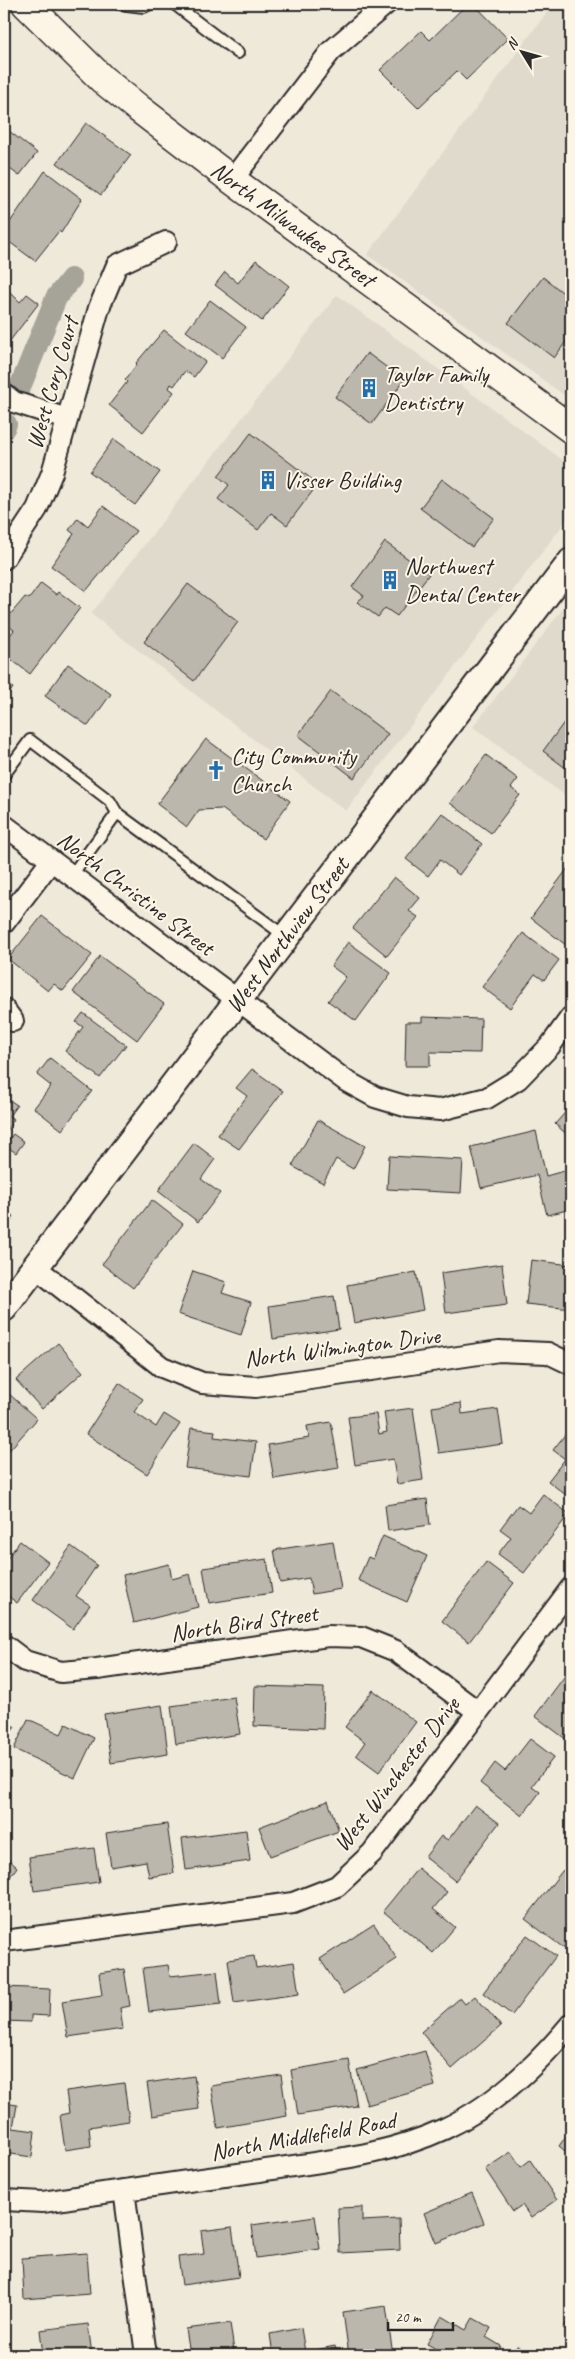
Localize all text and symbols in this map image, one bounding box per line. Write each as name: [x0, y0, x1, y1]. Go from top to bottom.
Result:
north arrow: [498, 28, 548, 78]
text: N: [503, 34, 523, 53]
street label: North Milwaukee Street: [205, 154, 383, 295]
street label: West Cory Court: [19, 311, 86, 452]
place label: Taylor Family Dentistry: [384, 359, 490, 417]
building icon: Taylor Family Dentistry: [358, 377, 380, 399]
place label: Visser Building: [283, 465, 402, 495]
building icon: Visser Building: [257, 469, 279, 491]
place label: Northwest Dental Center: [405, 551, 522, 609]
building icon: Northwest Dental Center: [379, 569, 401, 591]
place label: City Community Church: [231, 741, 358, 799]
church icon: City Community Church: [205, 759, 227, 781]
street label: North Christine Street: [52, 824, 222, 963]
street label: West Northview Street: [219, 850, 356, 1019]
street label: North Wilmington Drive: [243, 1320, 444, 1374]
street label: North Bird Street: [169, 1598, 321, 1648]
street label: West Winchester Drive: [326, 1689, 467, 1857]
street label: North Middlefield Road: [208, 2104, 401, 2167]
scale bar: [388, 2299, 452, 2331]
text: 20 m: [395, 2308, 422, 2327]

